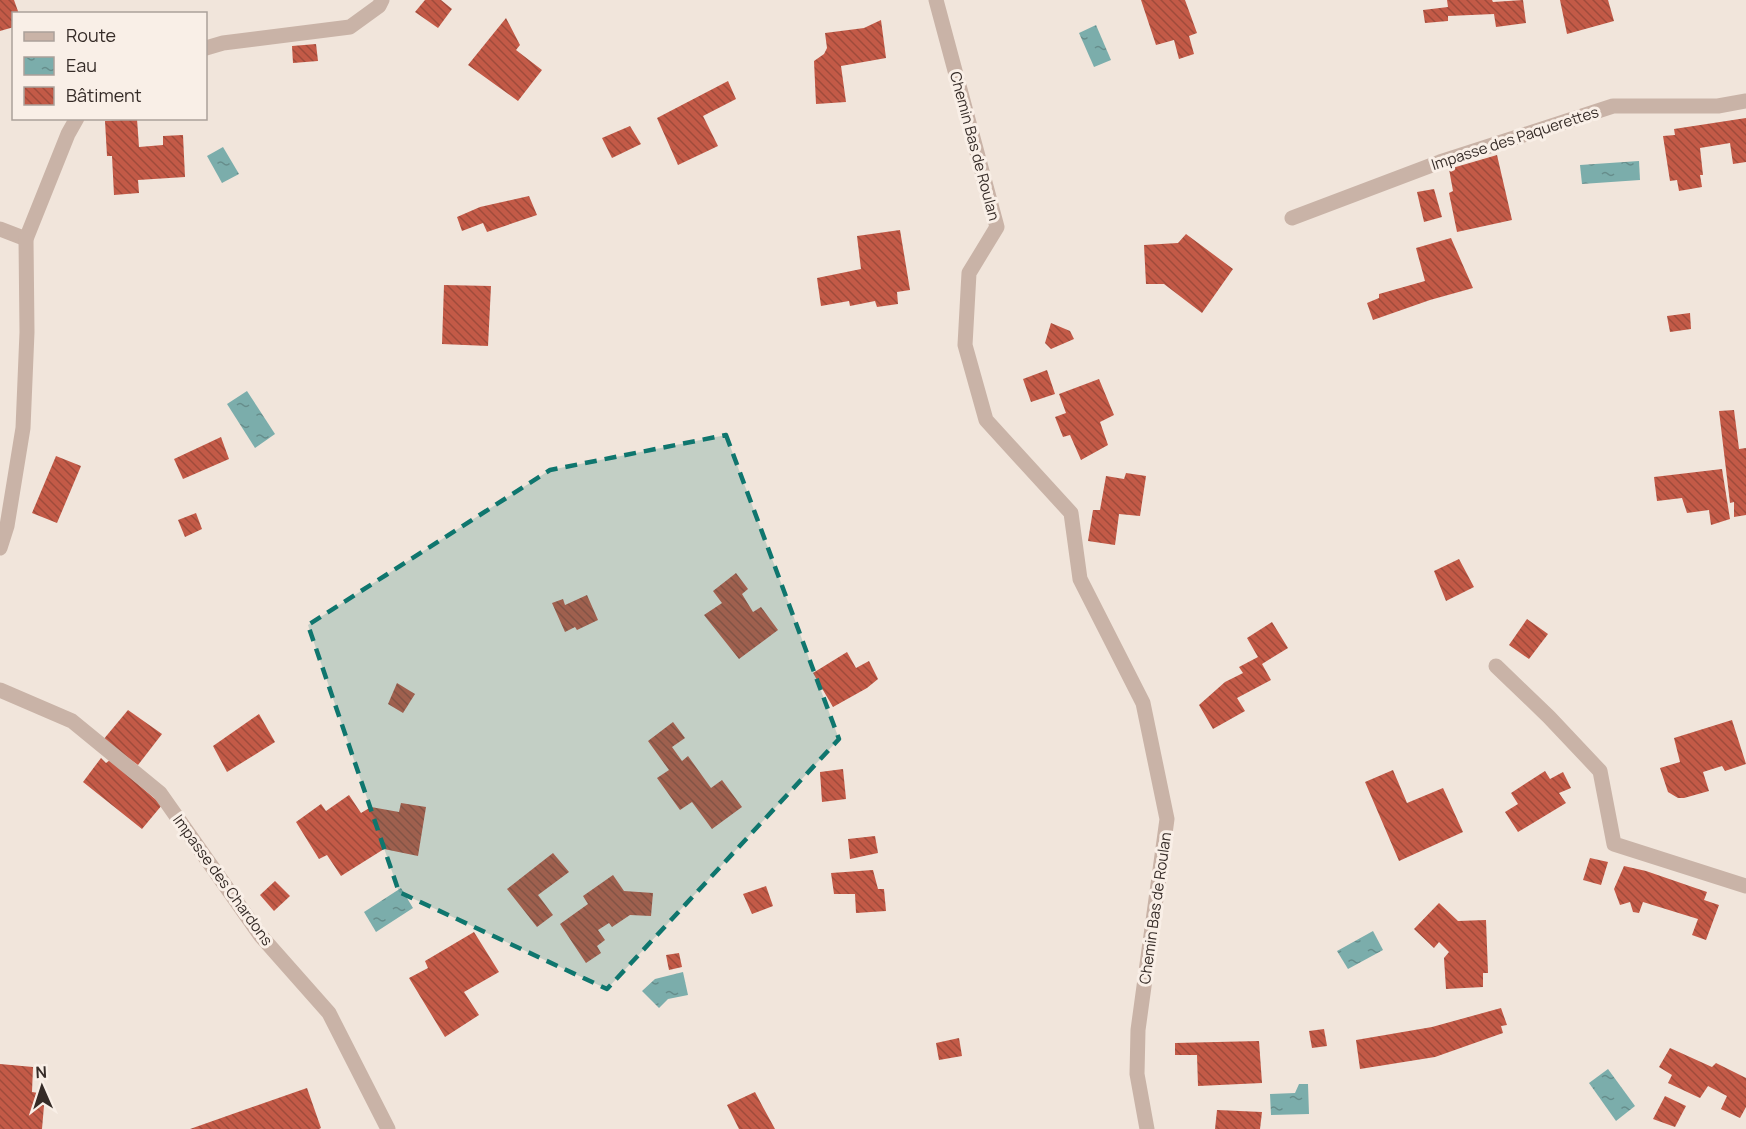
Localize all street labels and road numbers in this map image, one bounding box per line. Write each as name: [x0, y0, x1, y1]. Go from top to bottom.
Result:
street label: Chemin Bas de Roulan: [945, 69, 1005, 223]
street label: Impasse des Paquerettes: [1429, 101, 1602, 175]
street label: Impasse des Chardons: [168, 810, 278, 950]
street label: Chemin Bas de Roulan: [1134, 831, 1176, 985]

